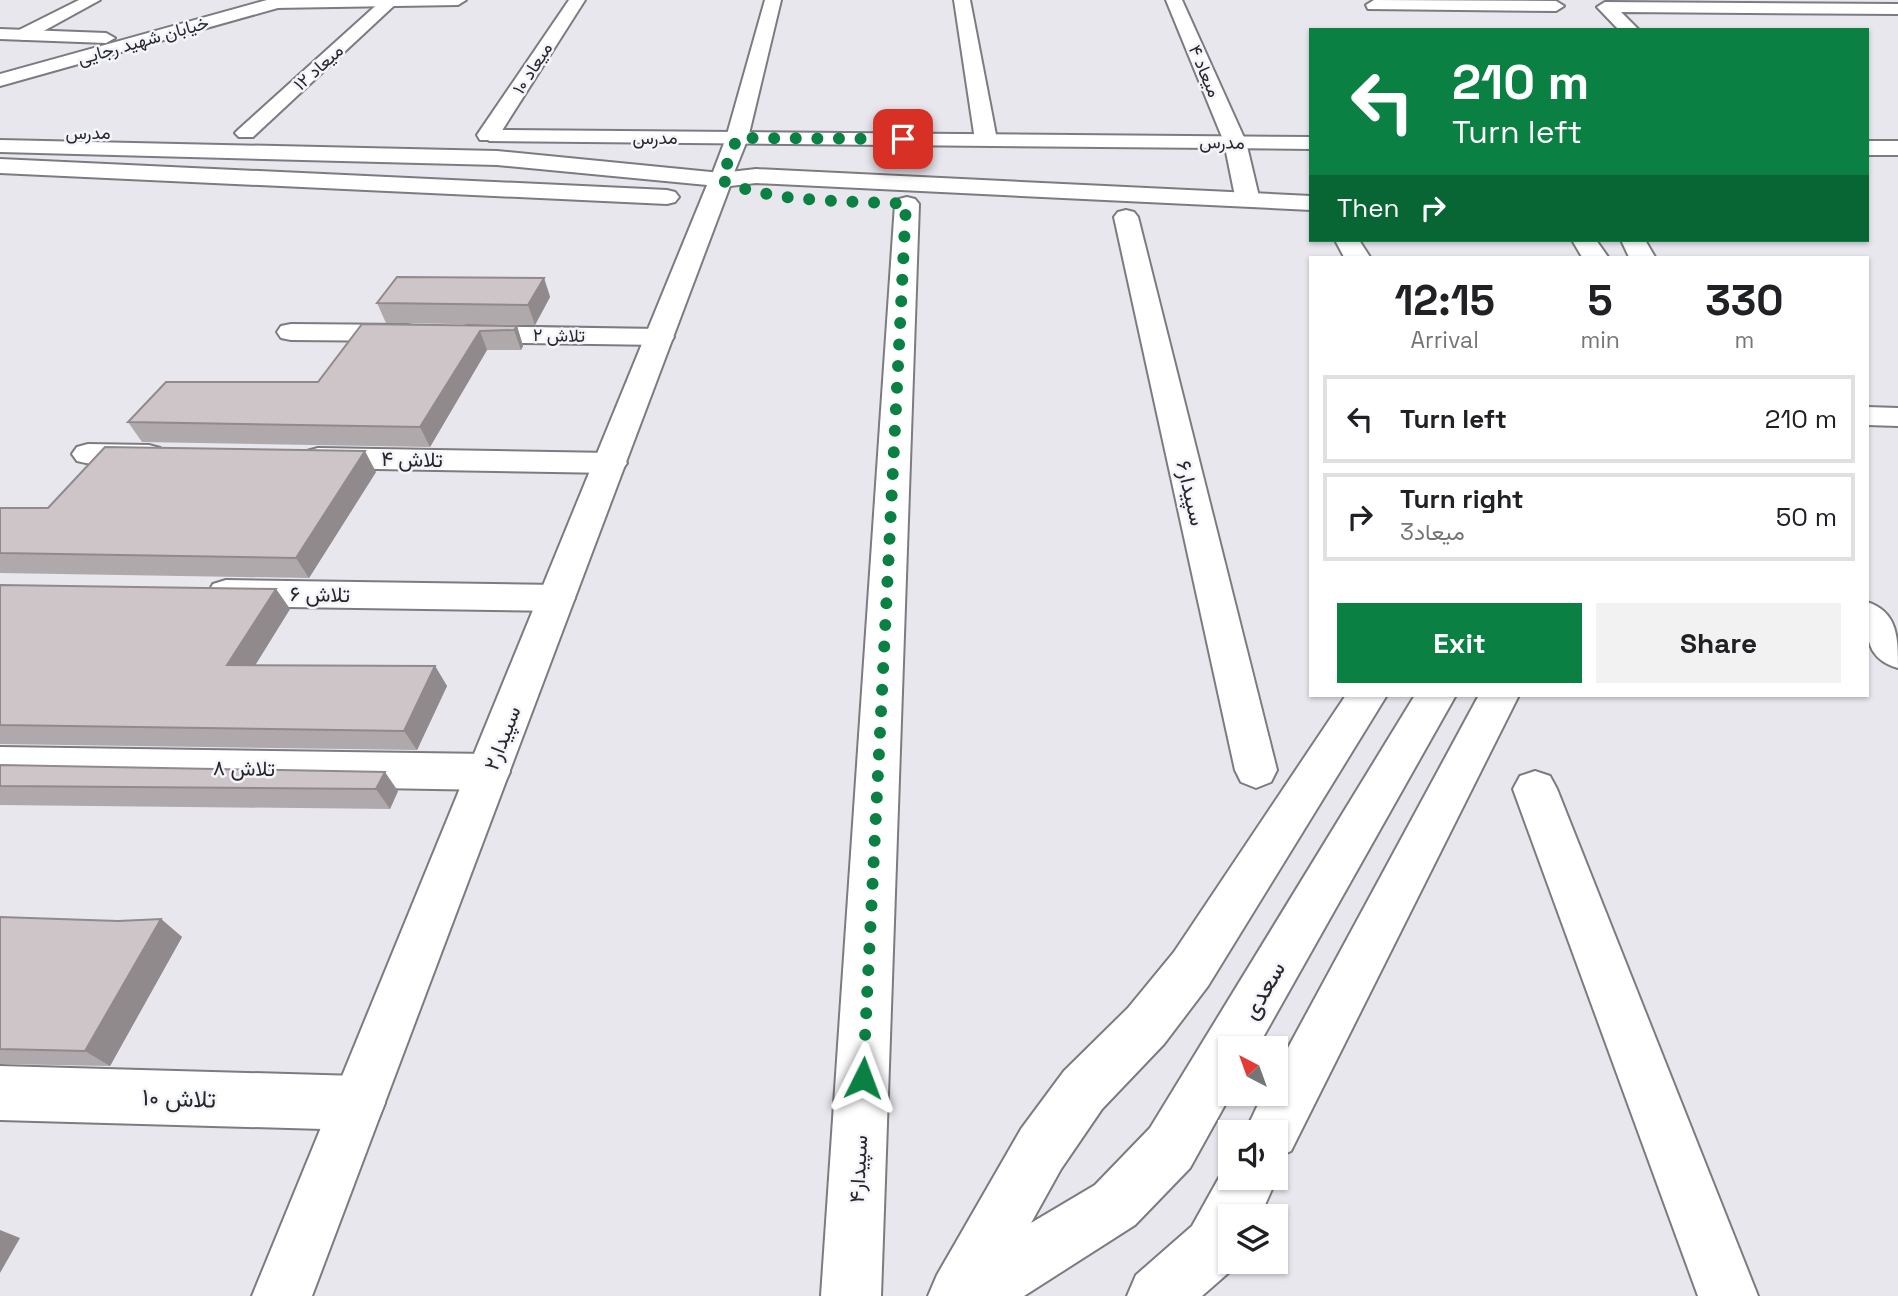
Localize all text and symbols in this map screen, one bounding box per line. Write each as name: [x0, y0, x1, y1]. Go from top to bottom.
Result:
street label: خیابان شهید رجایی: [75, 10, 211, 70]
street label: میعاد ۱۰: [507, 38, 557, 98]
street label: میعاد ۱۲: [288, 39, 348, 95]
street label: میعاد ۴: [1184, 41, 1226, 101]
text: 210 m: [1452, 51, 1589, 113]
icon: left: [1337, 56, 1428, 147]
pin: [873, 109, 933, 169]
text: Turn left: [1452, 112, 1582, 152]
icon: arrive: [884, 120, 922, 158]
street label: مدرس: [65, 121, 111, 144]
street label: مدرس: [632, 126, 678, 149]
street label: مدرس: [1199, 130, 1245, 154]
icon: right: [1414, 189, 1452, 227]
text: Then: [1337, 191, 1400, 225]
text: 12:15: [1394, 274, 1495, 327]
text: 5: [1588, 274, 1613, 327]
text: 330: [1705, 274, 1784, 327]
street label: تلاش ۲: [533, 323, 585, 347]
text: Arrival: [1411, 325, 1479, 355]
text: min: [1580, 325, 1620, 355]
text: m: [1735, 325, 1754, 355]
icon: left: [1341, 400, 1379, 438]
text: Turn left: [1400, 402, 1507, 436]
text: 210 m: [1765, 402, 1837, 436]
street label: تلاش ۴: [381, 445, 443, 473]
street label: سپیدار۶: [1169, 458, 1212, 528]
text: Turn right: [1400, 482, 1524, 516]
icon: right: [1341, 498, 1379, 536]
text: 50 m: [1776, 500, 1837, 534]
text: میعاد3: [1400, 517, 1465, 547]
street label: تلاش ۶: [290, 580, 350, 608]
button: Exit: [1337, 603, 1582, 683]
button: Share: [1596, 603, 1841, 683]
street label: سپیدار۲: [477, 702, 527, 774]
street label: تلاش ۸: [213, 754, 275, 782]
street label: سعدی: [1234, 955, 1292, 1025]
north arrow: [1218, 1036, 1288, 1106]
map controls: [1218, 1036, 1288, 1274]
position arrow: [826, 1041, 900, 1115]
street label: تلاش ۱۰: [141, 1081, 217, 1115]
button: sound: [1218, 1120, 1288, 1190]
street label: سپیدار۴: [843, 1134, 874, 1204]
button: layers: [1218, 1204, 1288, 1274]

